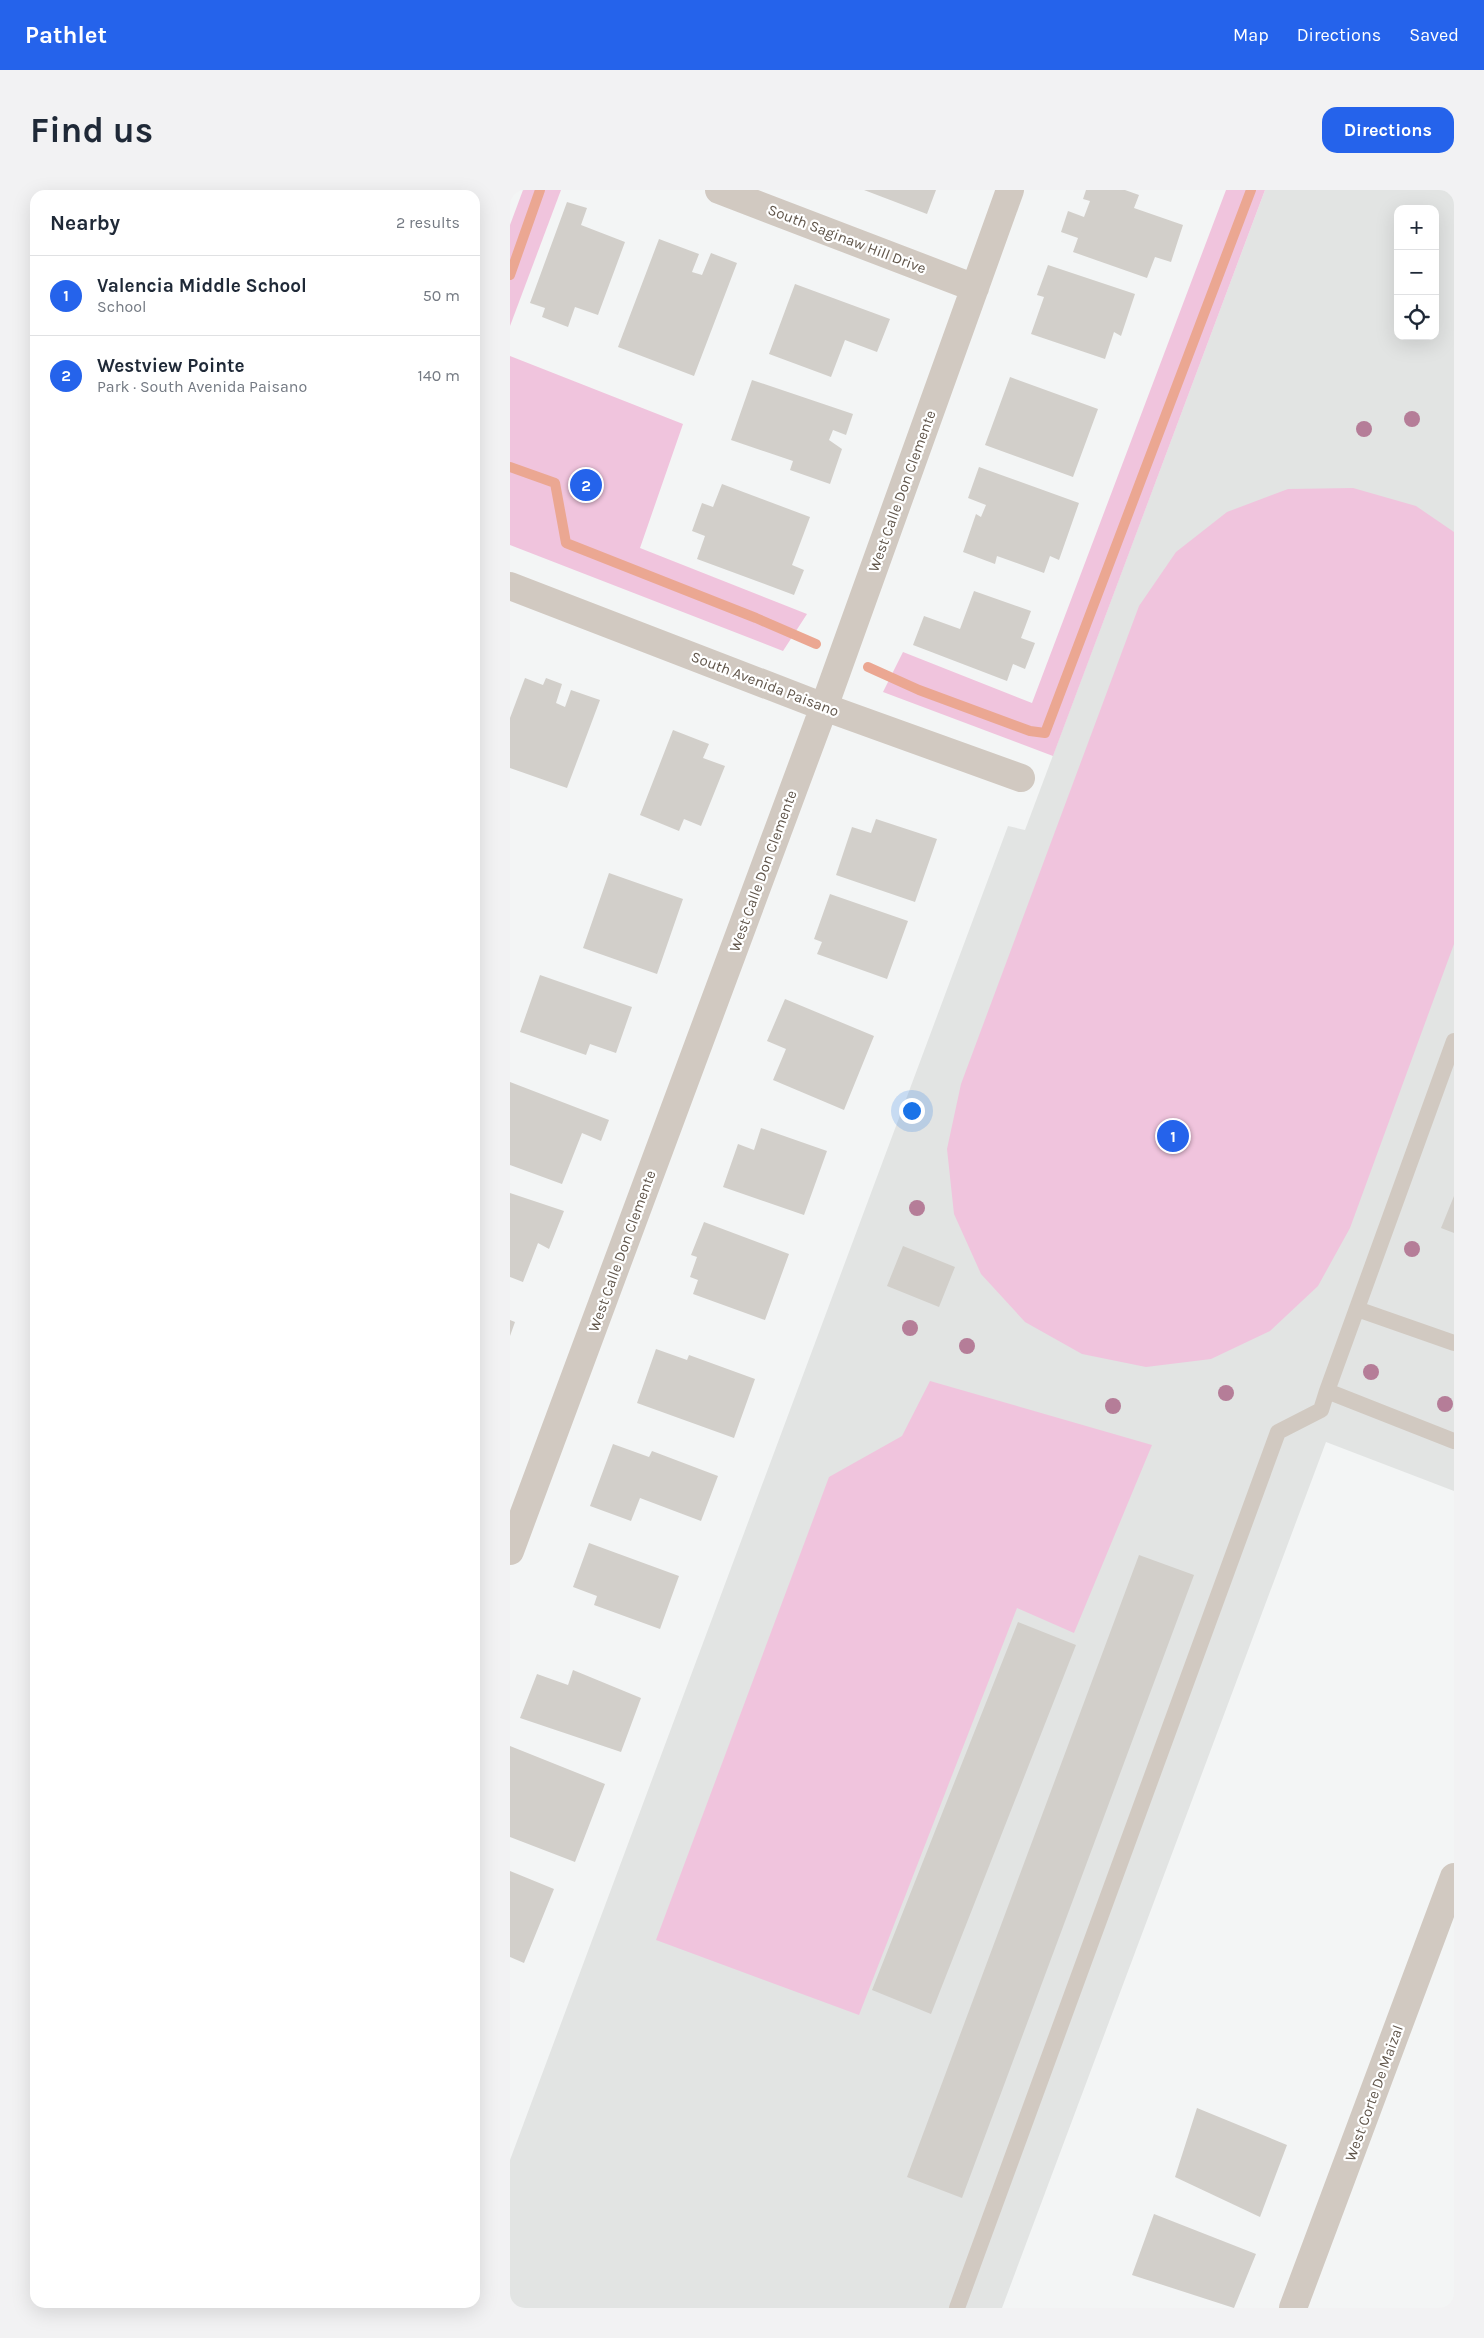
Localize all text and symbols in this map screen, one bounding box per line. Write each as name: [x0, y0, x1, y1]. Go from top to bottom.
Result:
text: Pathlet: [25, 21, 107, 49]
text: Map: [1233, 24, 1269, 46]
text: Directions: [1297, 24, 1381, 46]
text: Saved: [1409, 24, 1459, 46]
button: Directions: [1322, 107, 1454, 153]
text: Find us: [30, 110, 153, 151]
street label: South Saginaw Hill Drive: [765, 200, 929, 278]
map controls: [1394, 205, 1439, 340]
button: +: [1394, 205, 1439, 250]
text: Nearby: [50, 211, 120, 235]
text: 2 results: [396, 213, 460, 232]
button: −: [1394, 250, 1439, 295]
text: Valencia Middle School: [97, 275, 307, 297]
text: 1: [63, 286, 69, 305]
text: 50 m: [423, 286, 460, 305]
button: locate: [1394, 295, 1439, 340]
text: School: [97, 297, 147, 316]
text: Westview Pointe: [97, 355, 245, 377]
text: 2: [61, 366, 71, 385]
text: 140 m: [418, 366, 460, 385]
text: Park · South Avenida Paisano: [97, 377, 307, 396]
street label: West Calle Don Clemente: [864, 408, 940, 574]
pin: 2: [570, 466, 602, 504]
street label: South Avenida Paisano: [689, 648, 841, 720]
street label: West Calle Don Clemente: [725, 788, 801, 954]
your location: [899, 1098, 925, 1124]
pin: 1: [1157, 1117, 1189, 1155]
street label: West Calle Don Clemente: [584, 1168, 660, 1334]
street label: West Corte De Maizal: [1341, 2022, 1407, 2164]

